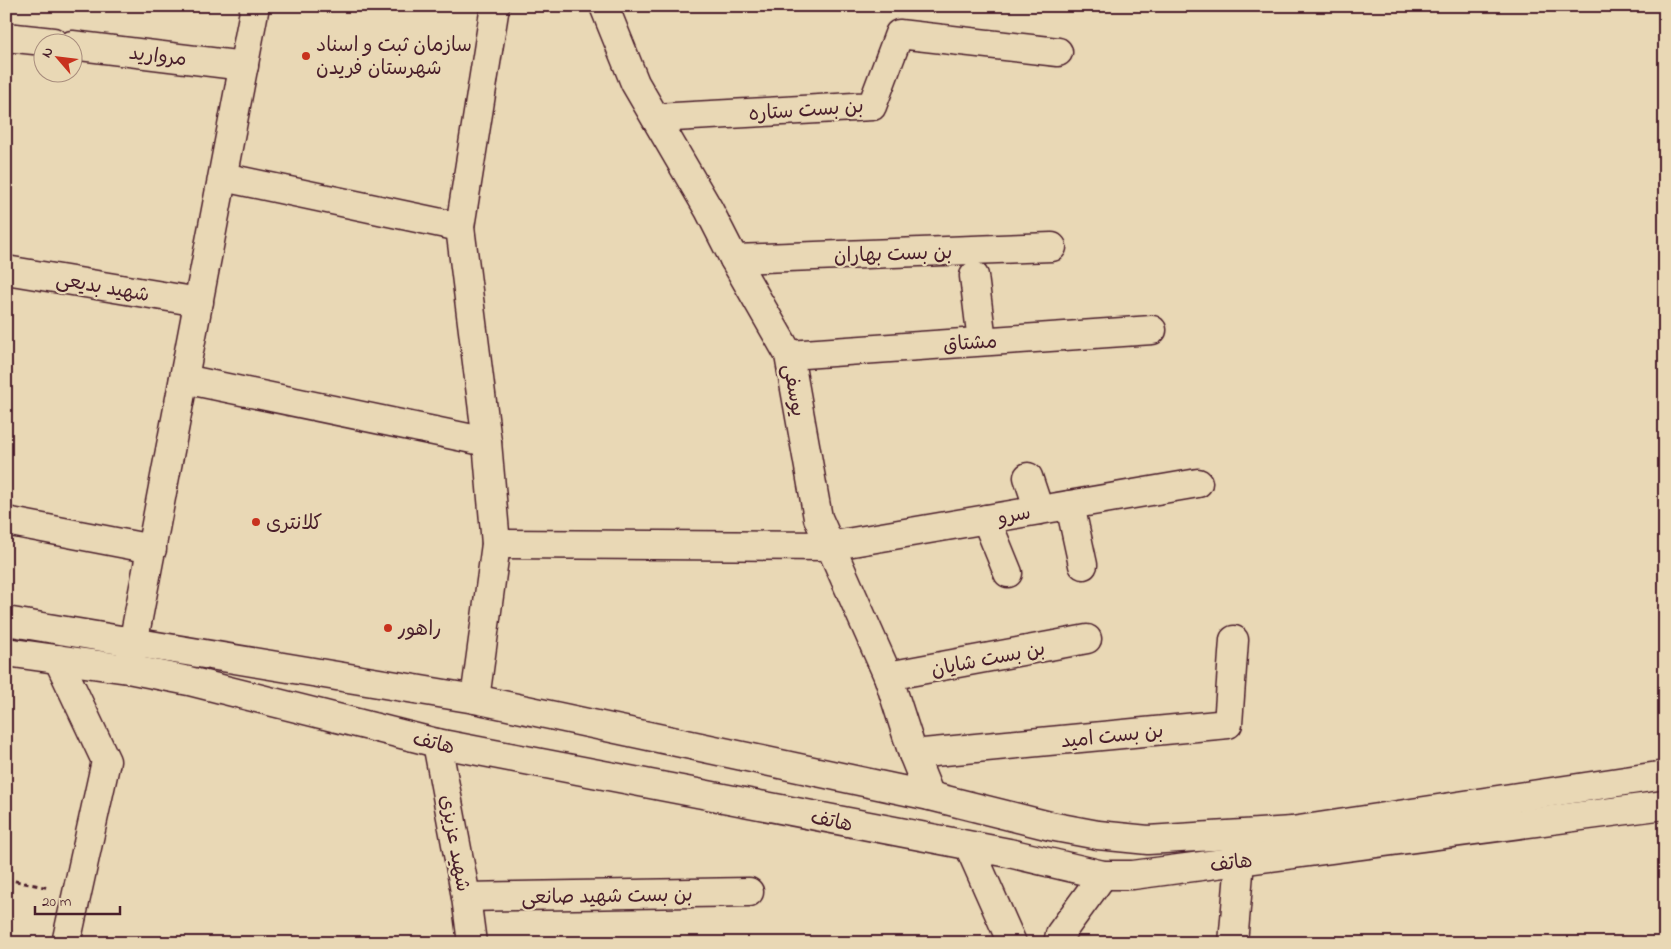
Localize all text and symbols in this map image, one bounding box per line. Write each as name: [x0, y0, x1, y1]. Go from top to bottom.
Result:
north arrow: [32, 32, 82, 82]
place label: سازمان ثبت و اسناد شهرستان فریدن: [316, 32, 472, 84]
street label: مروارید: [127, 40, 188, 75]
text: N: [36, 43, 59, 62]
marker: سازمان ثبت و اسناد شهرستان فریدن: [300, 50, 312, 62]
street label: بن بست ستاره: [748, 93, 865, 130]
street label: بن بست بهاران: [833, 239, 953, 272]
street label: شهید بدیعی: [54, 266, 152, 311]
street label: مشتاق: [942, 328, 998, 361]
street label: یوسفی: [774, 362, 811, 419]
street label: سرو: [995, 499, 1033, 534]
place label: کلانتری: [266, 510, 322, 539]
marker: کلانتری: [250, 516, 262, 528]
place label: راهور: [397, 616, 441, 645]
marker: راهور: [382, 622, 394, 634]
street label: بن بست شایان: [929, 635, 1048, 686]
street label: بن بست امید: [1059, 718, 1165, 757]
street label: هاتف: [410, 726, 457, 763]
street label: شهید عزیزی: [431, 793, 476, 894]
street label: هاتف: [808, 804, 855, 841]
street label: هاتف: [1209, 848, 1254, 881]
street label: بن بست شهید صانعی: [521, 882, 693, 913]
scale bar: [35, 884, 120, 916]
text: 20 m: [42, 891, 72, 913]

